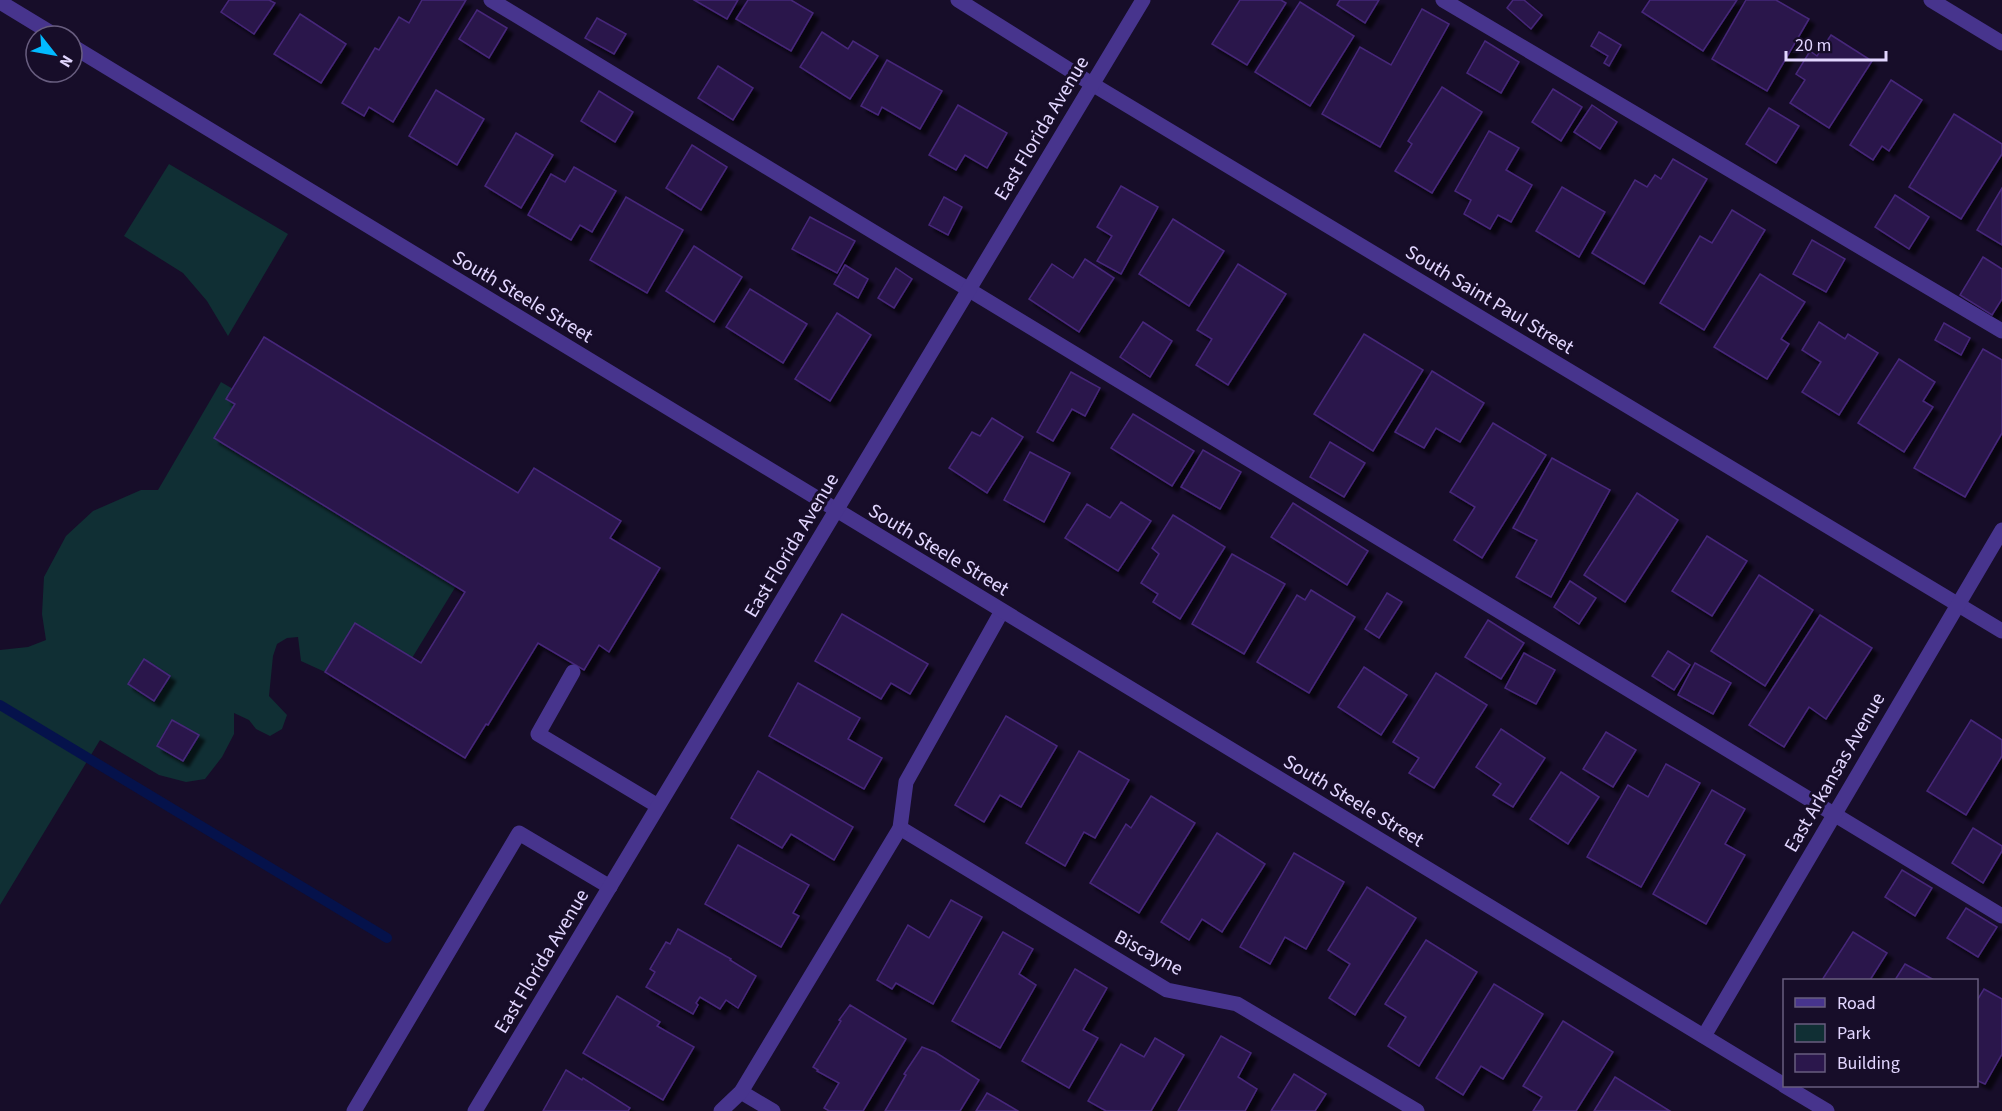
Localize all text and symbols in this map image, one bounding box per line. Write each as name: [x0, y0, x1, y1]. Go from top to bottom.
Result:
north arrow: [24, 24, 84, 84]
scale bar: [1786, 24, 1886, 62]
text: 20 m: [1795, 33, 1831, 58]
text: N: [54, 51, 78, 71]
street label: East Florida Avenue: [988, 51, 1096, 206]
street label: South Saint Paul Street: [1400, 238, 1579, 361]
street label: South Steele Street: [447, 244, 598, 350]
street label: East Florida Avenue: [738, 468, 846, 623]
street label: South Steele Street: [863, 497, 1014, 603]
street label: East Arkansas Avenue: [1778, 687, 1892, 858]
street label: South Steele Street: [1278, 748, 1429, 854]
street label: East Florida Avenue: [488, 884, 596, 1039]
street label: Biscayne: [1109, 923, 1188, 983]
legend: [1783, 979, 1978, 1087]
text: Road: [1837, 991, 1876, 1016]
text: Park: [1837, 1021, 1871, 1046]
text: Building: [1837, 1051, 1900, 1076]

